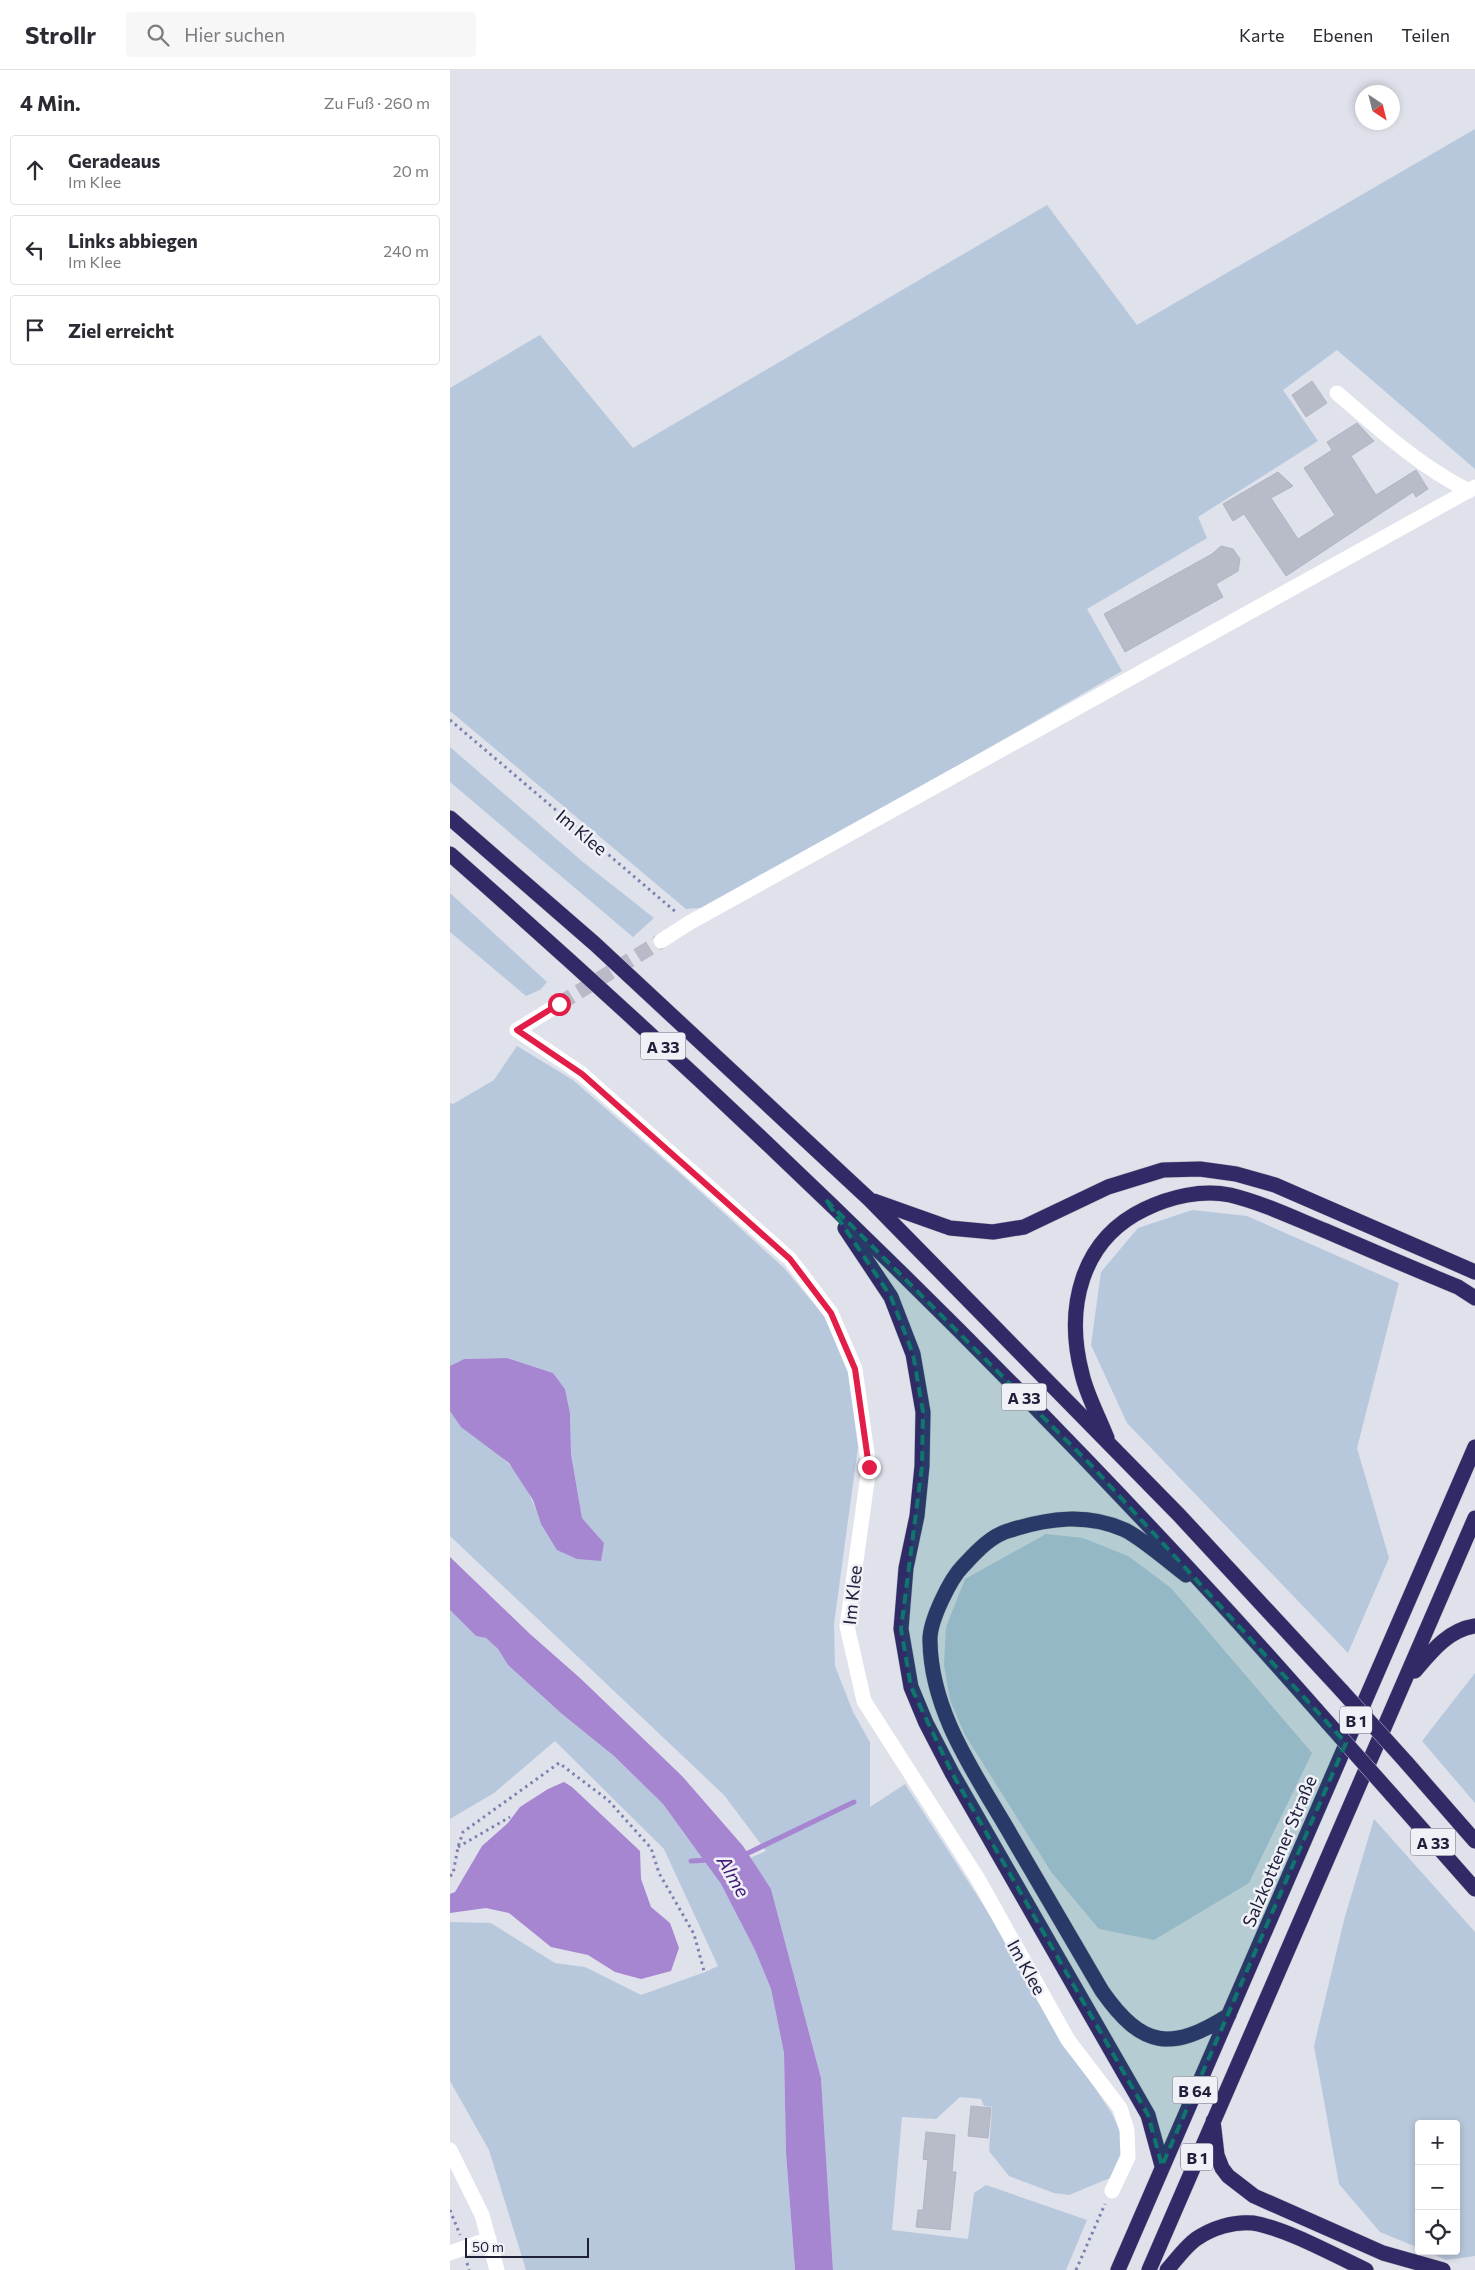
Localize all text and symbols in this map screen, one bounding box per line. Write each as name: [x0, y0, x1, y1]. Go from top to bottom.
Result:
search box: [126, 12, 476, 57]
text: Strollr: [25, 20, 96, 49]
icon: search: [144, 21, 172, 49]
text: Hier suchen: [184, 23, 285, 46]
text: Karte: [1239, 24, 1284, 46]
text: Ebenen: [1312, 24, 1373, 46]
text: Teilen: [1401, 24, 1450, 46]
north arrow: [1355, 85, 1400, 130]
text: 4 Min.: [20, 90, 81, 115]
text: Zu Fuß · 260 m: [324, 93, 430, 112]
text: Geradeaus: [68, 149, 160, 172]
icon: ahead: [21, 156, 49, 184]
text: 20 m: [393, 161, 429, 180]
text: Im Klee: [68, 172, 121, 191]
text: Links abbiegen: [68, 229, 198, 252]
icon: left: [21, 236, 49, 264]
text: 240 m: [383, 241, 429, 260]
text: Im Klee: [68, 252, 121, 271]
icon: arrive: [21, 316, 49, 344]
text: Ziel erreicht: [68, 319, 174, 342]
street label: Im Klee: [552, 804, 612, 860]
route start: [548, 993, 571, 1016]
road number: A 33: [640, 1032, 686, 1059]
road number: A 33: [1002, 1384, 1046, 1410]
route end: [858, 1456, 881, 1479]
street label: Im Klee: [838, 1564, 866, 1626]
road number: B 1: [1340, 1706, 1372, 1734]
street label: Salzkottener Straße: [1237, 1772, 1321, 1930]
road number: A 33: [1410, 1828, 1456, 1855]
water label: Alme: [712, 1850, 755, 1901]
street label: Im Klee: [1003, 1936, 1051, 1998]
road number: B 64: [1172, 2076, 1218, 2104]
map controls: [1415, 2120, 1460, 2255]
button: +: [1415, 2120, 1460, 2165]
road number: B 1: [1181, 2144, 1213, 2170]
button: −: [1415, 2165, 1460, 2210]
button: locate: [1415, 2210, 1460, 2255]
scale bar: [465, 2235, 589, 2258]
text: 50 m: [472, 2238, 504, 2255]

